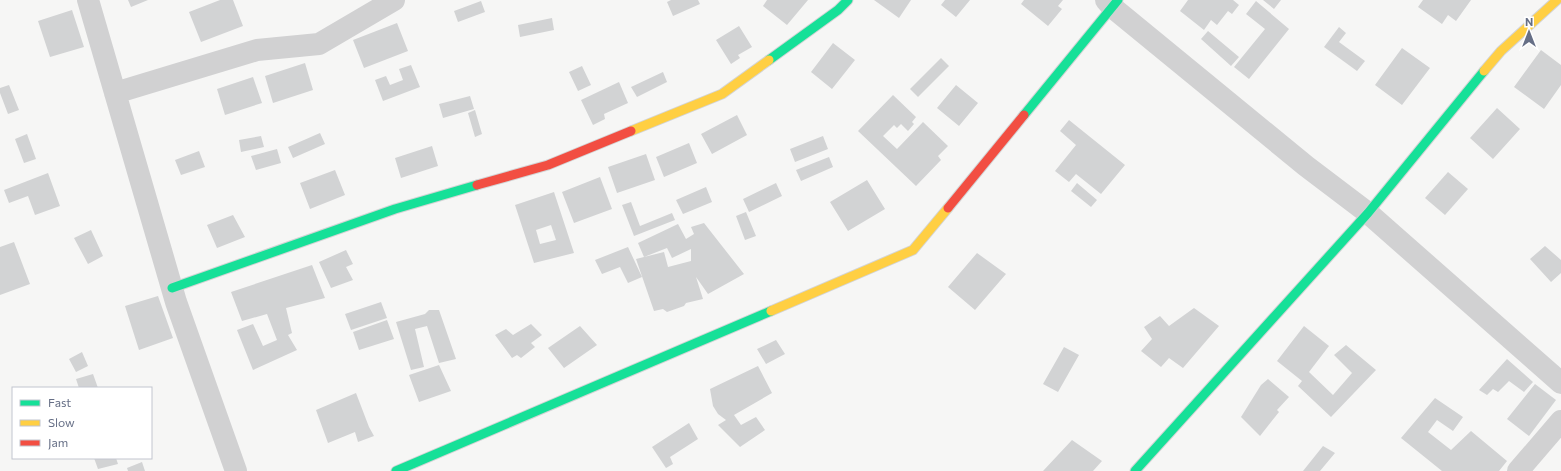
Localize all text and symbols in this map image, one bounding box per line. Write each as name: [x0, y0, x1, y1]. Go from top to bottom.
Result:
north arrow: [1509, 12, 1549, 52]
text: N: [1525, 15, 1533, 28]
legend: [12, 387, 152, 459]
text: Fast: [48, 395, 71, 409]
text: Slow: [48, 415, 75, 429]
text: Jam: [48, 435, 68, 450]

